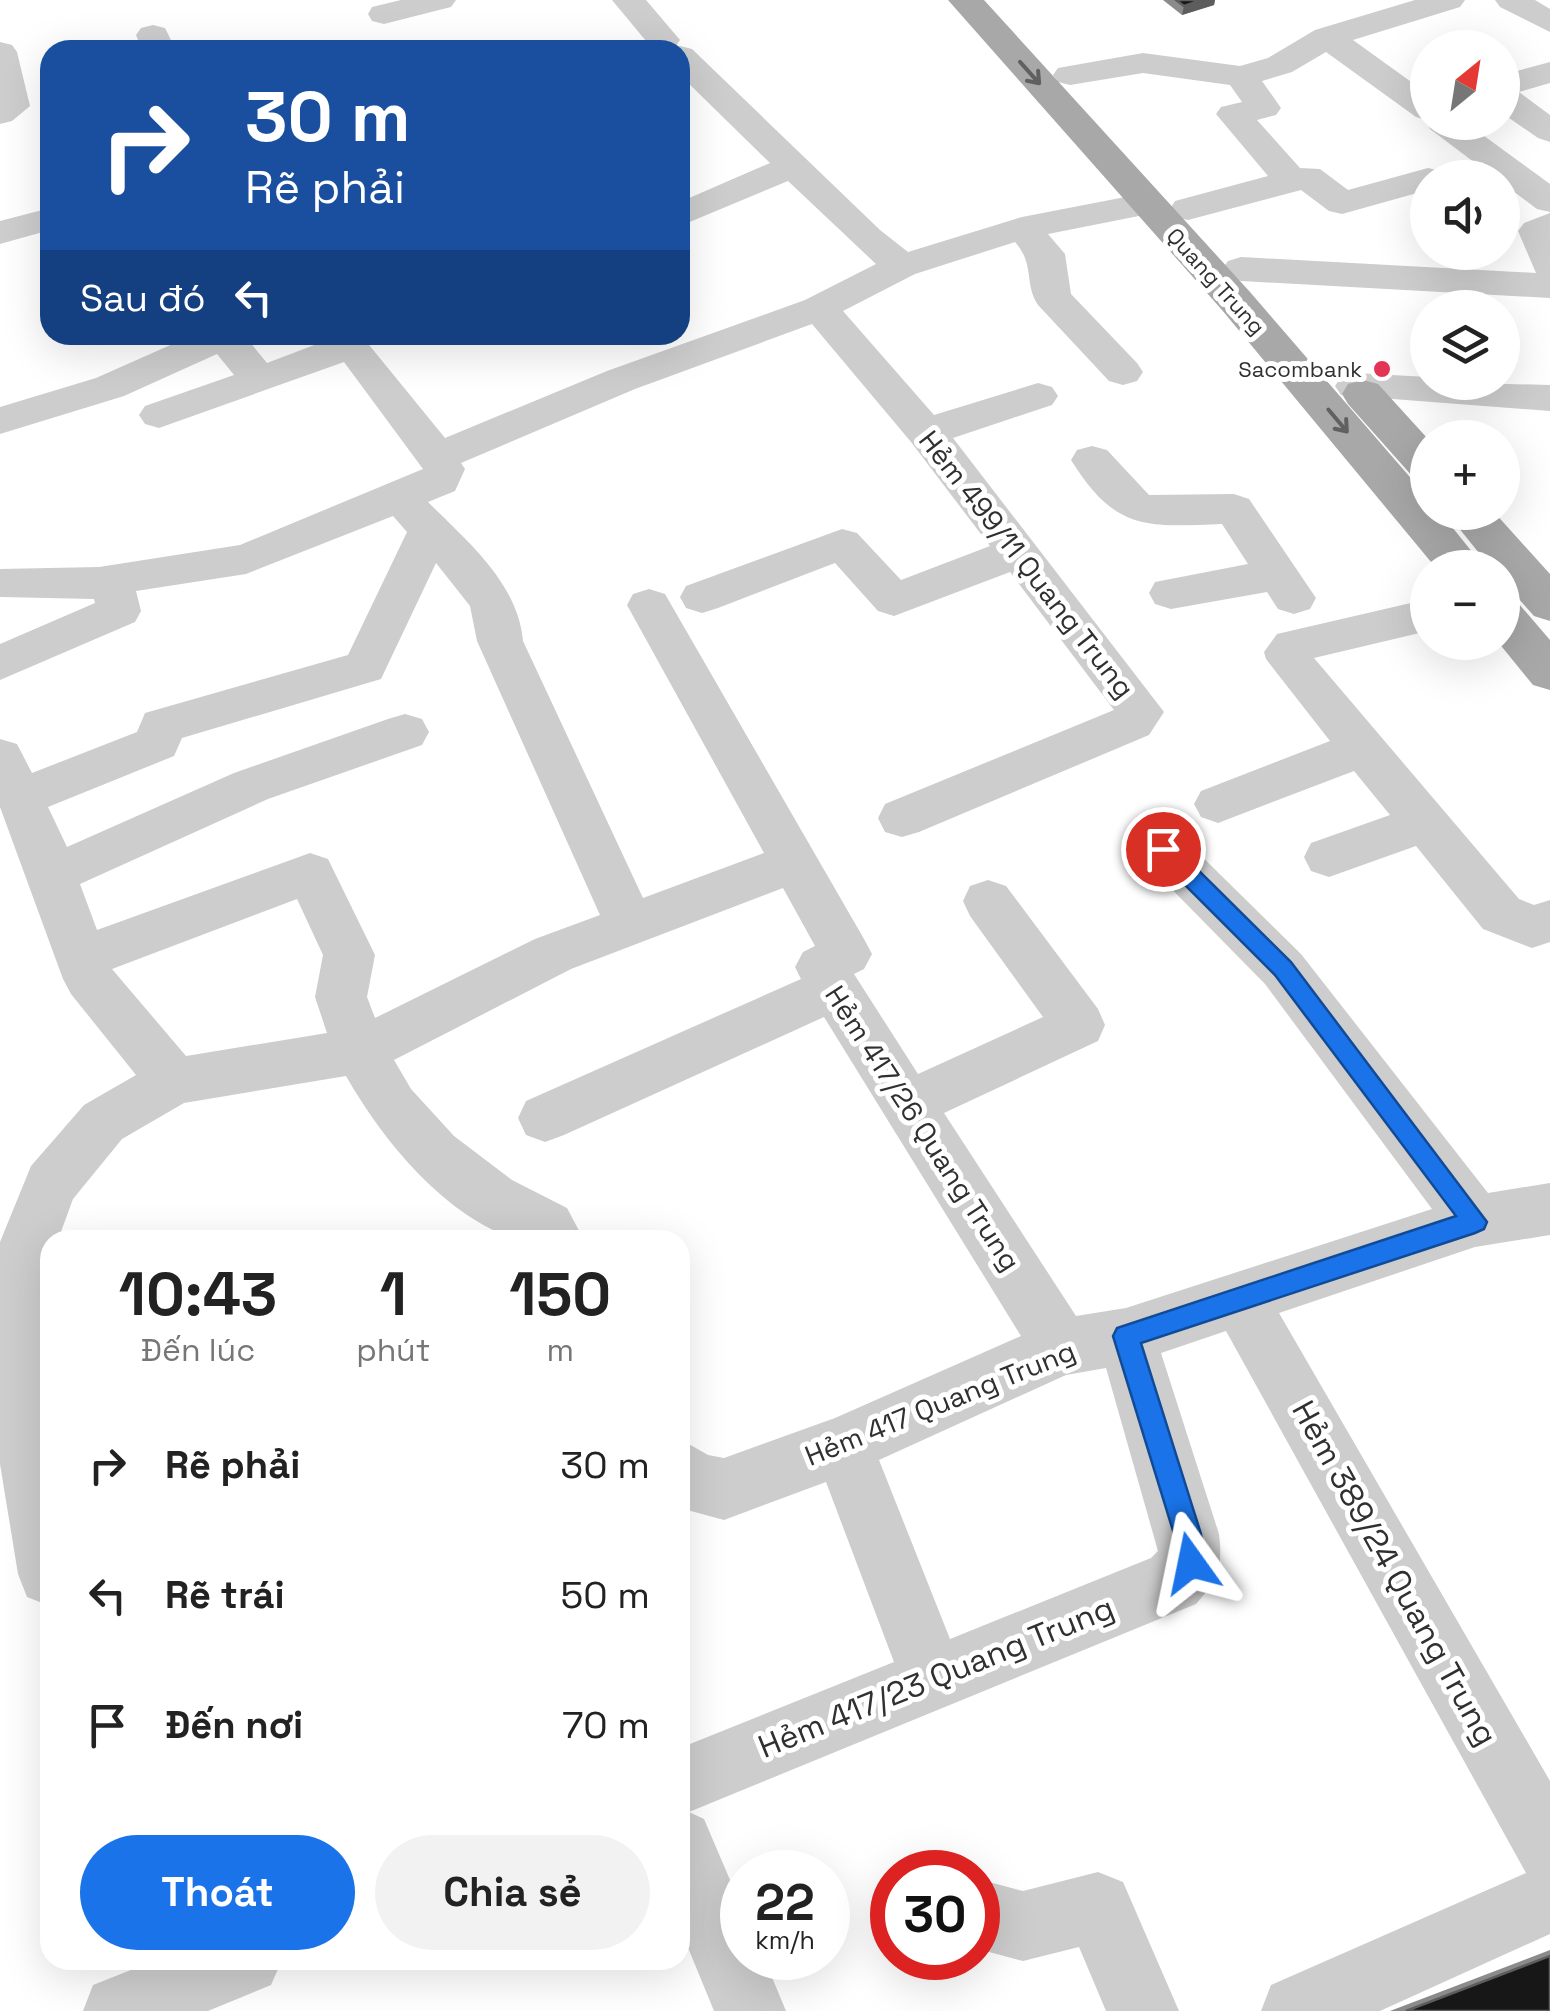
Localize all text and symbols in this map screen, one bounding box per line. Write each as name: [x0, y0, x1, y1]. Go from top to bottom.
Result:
north arrow: [1410, 30, 1520, 140]
map controls: [1410, 30, 1520, 660]
one-way arrow: [1018, 60, 1041, 85]
text: 30 m: [245, 72, 410, 161]
icon: right: [80, 80, 210, 210]
text: Rẽ phải: [245, 159, 405, 216]
button: sound: [1410, 160, 1520, 270]
street label: Quang Trung: [1161, 222, 1271, 340]
icon: left: [226, 270, 281, 325]
text: Sau đó: [80, 274, 206, 322]
button: layers: [1410, 290, 1520, 400]
place label: Sacombank: [1238, 355, 1362, 383]
marker: Sacombank: [1371, 358, 1393, 380]
one-way arrow: [1326, 408, 1349, 433]
button: +: [1410, 420, 1520, 530]
street label: Hẻm 499/11 Quang Trung: [911, 423, 1143, 705]
button: −: [1410, 550, 1520, 660]
pin: [1121, 807, 1206, 892]
icon: arrive: [1136, 822, 1191, 877]
street label: Hẻm 417/26 Quang Trung: [817, 979, 1029, 1277]
text: 10:43: [119, 1256, 277, 1333]
text: 1: [380, 1256, 407, 1333]
text: 150: [509, 1256, 611, 1333]
text: Đến lúc: [141, 1330, 255, 1370]
text: phút: [356, 1330, 430, 1370]
text: m: [546, 1330, 574, 1370]
street label: Hẻm 417 Quang Trung: [800, 1332, 1080, 1474]
street label: Hẻm 389/24 Quang Trung: [1283, 1394, 1507, 1752]
icon: right: [80, 1438, 135, 1493]
text: Rẽ phải: [165, 1441, 300, 1489]
text: 30 m: [560, 1441, 650, 1489]
position arrow: [1139, 1511, 1243, 1615]
icon: left: [80, 1568, 135, 1623]
text: Rẽ trái: [165, 1571, 285, 1619]
text: 50 m: [560, 1571, 650, 1619]
street label: Hẻm 417/23 Quang Trung: [752, 1587, 1120, 1767]
icon: arrive: [80, 1698, 135, 1753]
text: Đến nơi: [165, 1701, 303, 1749]
text: 70 m: [562, 1701, 650, 1749]
button: Thoát: [80, 1835, 355, 1950]
button: Chia sẻ: [375, 1835, 650, 1950]
speed limit sign: 30: [870, 1850, 1000, 1980]
text: 22: [755, 1871, 815, 1935]
text: km/h: [755, 1924, 815, 1956]

